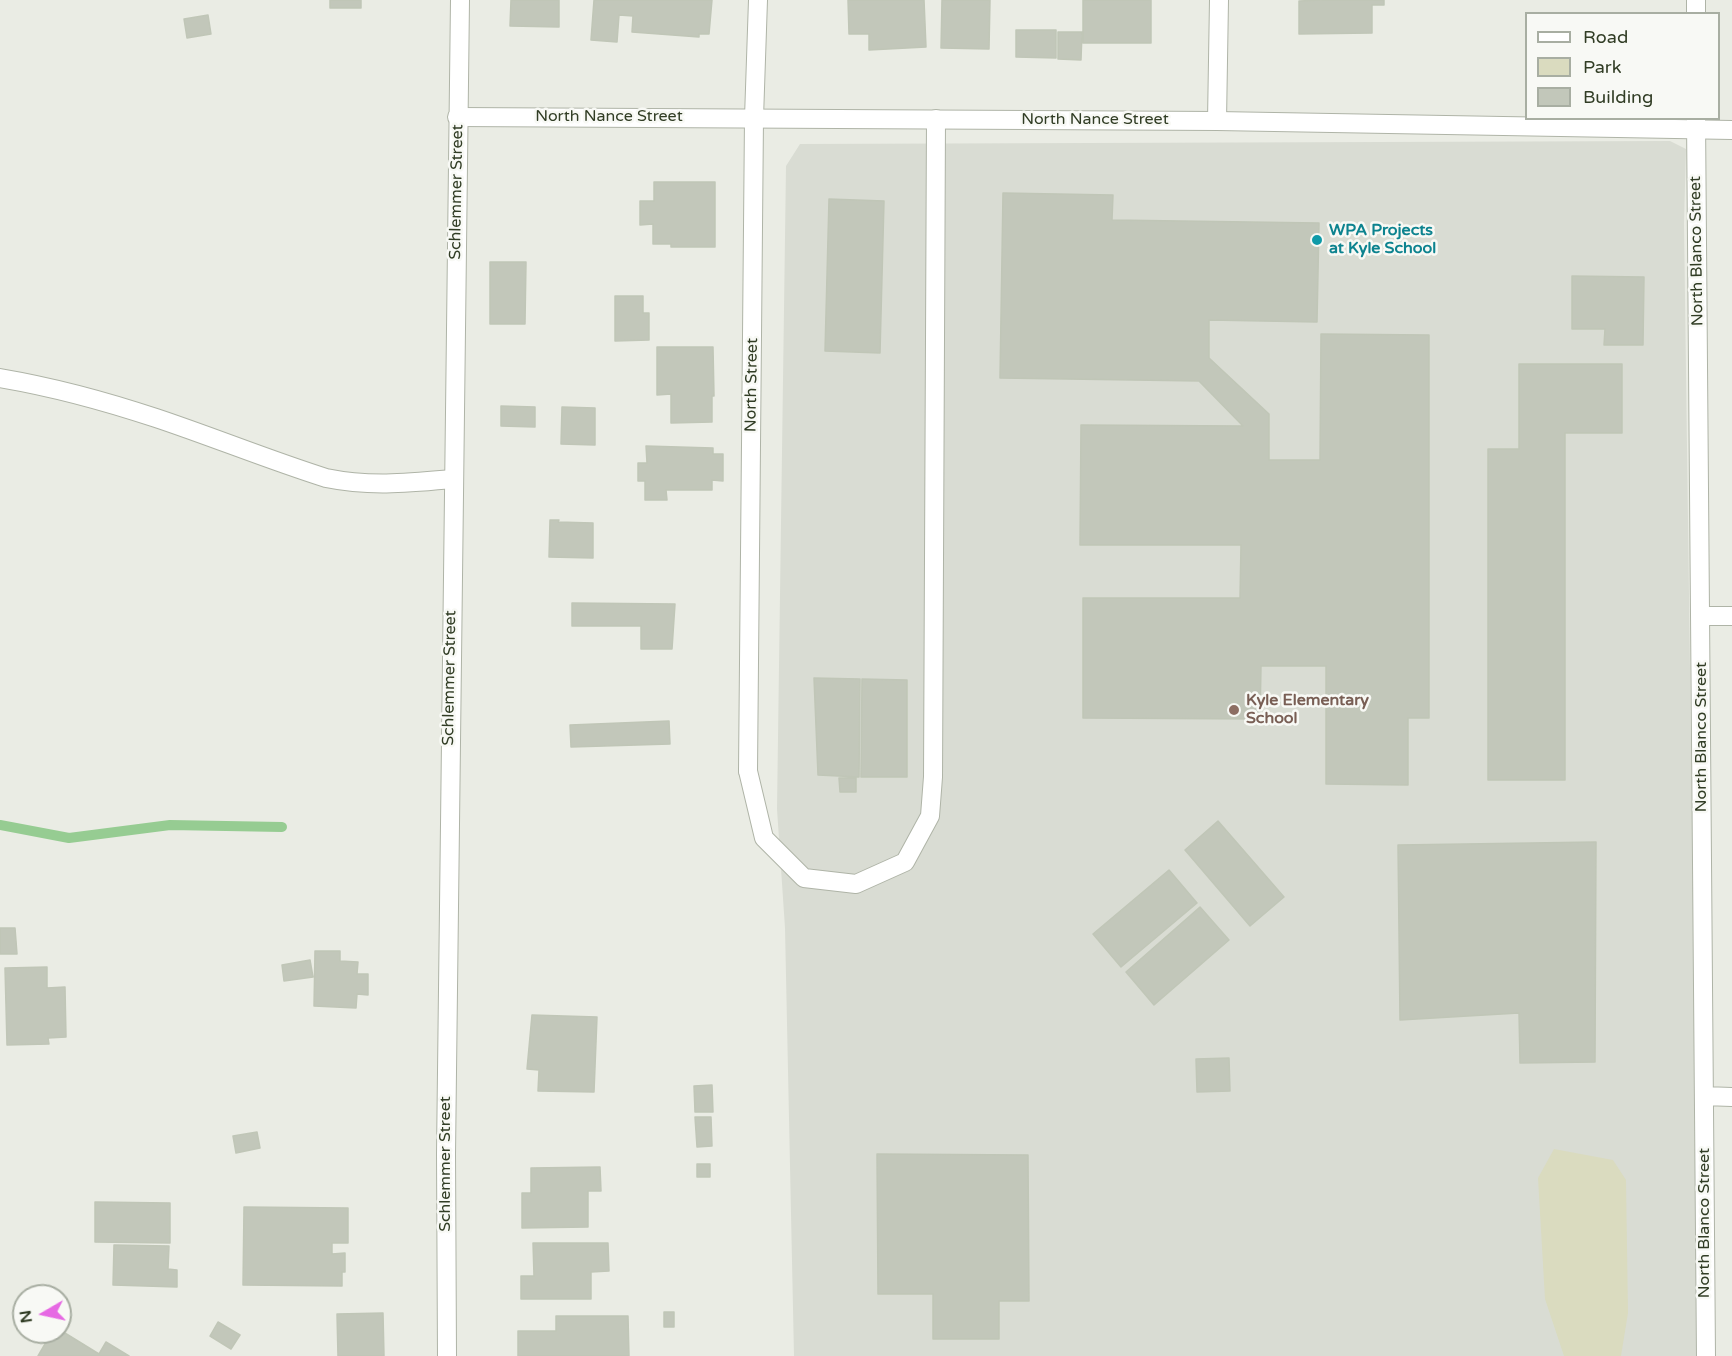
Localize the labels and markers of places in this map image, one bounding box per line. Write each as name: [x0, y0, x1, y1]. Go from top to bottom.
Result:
place label: WPA Projects at Kyle School: [1329, 221, 1436, 259]
marker: WPA Projects at Kyle School: [1310, 233, 1324, 247]
place label: Kyle Elementary School: [1246, 691, 1369, 729]
marker: Kyle Elementary School: [1227, 703, 1241, 717]

